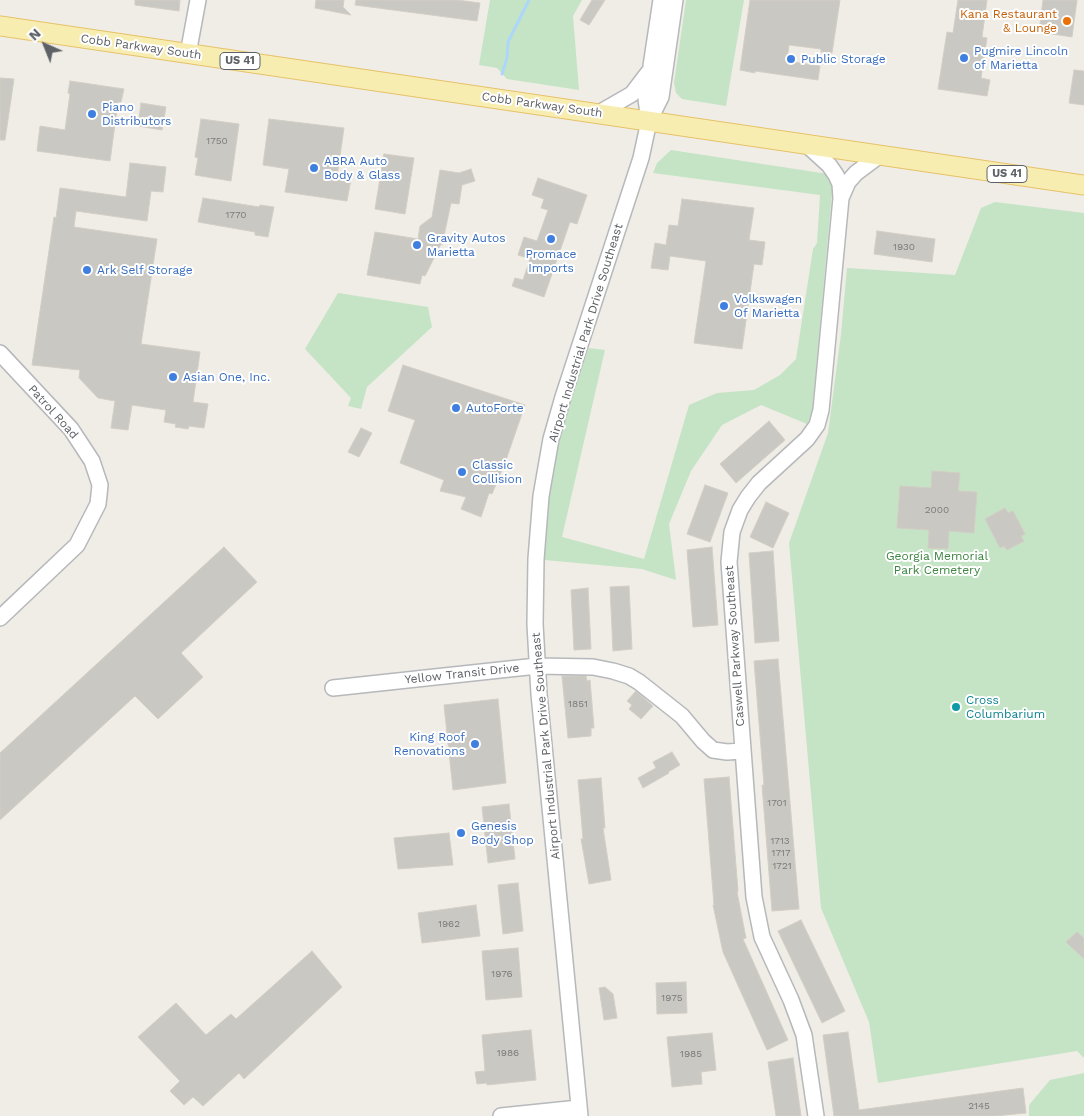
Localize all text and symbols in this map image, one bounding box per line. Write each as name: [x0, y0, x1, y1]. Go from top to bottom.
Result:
place label: Kana Restaurant & Lounge: [960, 7, 1057, 35]
marker: Kana Restaurant & Lounge: [1061, 15, 1073, 27]
north arrow: [20, 20, 70, 70]
text: N: [25, 25, 44, 44]
street label: Cobb Parkway South: [80, 31, 202, 63]
place label: Pugmire Lincoln of Marietta: [974, 44, 1068, 72]
road number: US 41: [220, 52, 260, 70]
place label: Public Storage: [801, 52, 886, 66]
marker: Pugmire Lincoln of Marietta: [958, 52, 970, 64]
marker: Public Storage: [785, 53, 797, 65]
street label: Cobb Parkway South: [481, 89, 603, 121]
place label: Piano Distributors: [102, 100, 171, 128]
marker: Piano Distributors: [86, 108, 98, 120]
house number: 1750: [206, 135, 228, 147]
place label: ABRA Auto Body & Glass: [324, 154, 400, 182]
marker: ABRA Auto Body & Glass: [308, 162, 320, 174]
road number: US 41: [987, 165, 1027, 182]
house number: 1770: [225, 209, 247, 221]
street label: Airport Industrial Park Drive Southeast: [546, 222, 626, 444]
place label: Gravity Autos Marietta: [427, 231, 506, 259]
marker: Promace Imports: [545, 233, 557, 245]
marker: Gravity Autos Marietta: [411, 239, 423, 251]
house number: 1930: [893, 241, 915, 253]
place label: Promace Imports: [525, 247, 577, 275]
place label: Ark Self Storage: [97, 263, 193, 277]
marker: Ark Self Storage: [81, 264, 93, 276]
place label: Volkswagen Of Marietta: [734, 292, 802, 320]
marker: Volkswagen Of Marietta: [718, 300, 730, 312]
place label: Asian One, Inc.: [183, 370, 270, 384]
marker: Asian One, Inc.: [167, 371, 179, 383]
street label: Patrol Road: [25, 382, 81, 442]
place label: AutoForte: [466, 401, 524, 415]
marker: AutoForte: [450, 402, 462, 414]
place label: Classic Collision: [472, 458, 522, 486]
marker: Classic Collision: [456, 466, 468, 478]
house number: 2000: [925, 504, 949, 516]
park label: Georgia Memorial Park Cemetery: [886, 549, 988, 577]
street label: Caswell Parkway Southeast: [722, 565, 748, 727]
street label: Airport Industrial Park Drive Southeast: [529, 632, 563, 860]
street label: Yellow Transit Drive: [404, 661, 520, 687]
place label: Cross Columbarium: [966, 693, 1045, 721]
house number: 1851: [568, 698, 588, 710]
marker: Cross Columbarium: [950, 701, 962, 713]
place label: King Roof Renovations: [394, 730, 465, 758]
marker: King Roof Renovations: [469, 738, 481, 750]
house number: 1701: [767, 797, 787, 809]
place label: Genesis Body Shop: [471, 819, 534, 847]
marker: Genesis Body Shop: [455, 827, 467, 839]
house number: 1713: [770, 835, 790, 847]
house number: 1717: [771, 847, 791, 859]
house number: 1721: [772, 860, 792, 872]
house number: 1962: [438, 918, 460, 930]
house number: 1976: [491, 968, 513, 980]
house number: 1975: [661, 992, 683, 1004]
house number: 1986: [497, 1047, 519, 1059]
house number: 1985: [680, 1048, 702, 1060]
house number: 2145: [968, 1100, 990, 1112]

